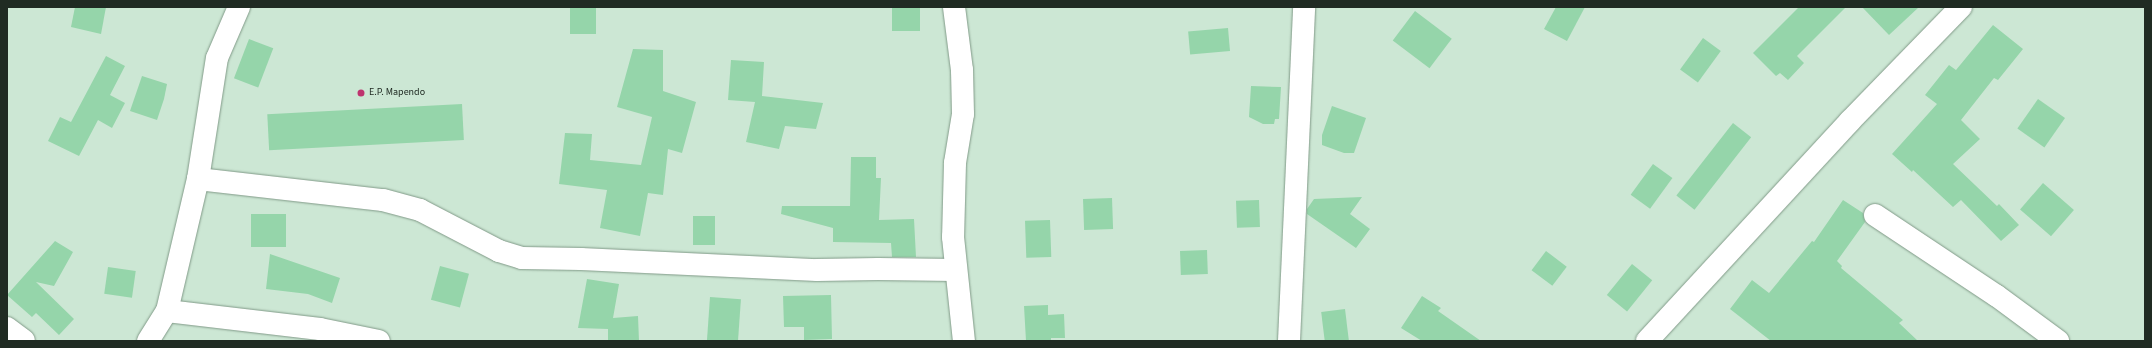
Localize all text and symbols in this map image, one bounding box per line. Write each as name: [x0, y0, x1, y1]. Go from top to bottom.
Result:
place label: E.P. Mapendo: [369, 87, 425, 99]
marker: E.P. Mapendo: [356, 88, 366, 98]

